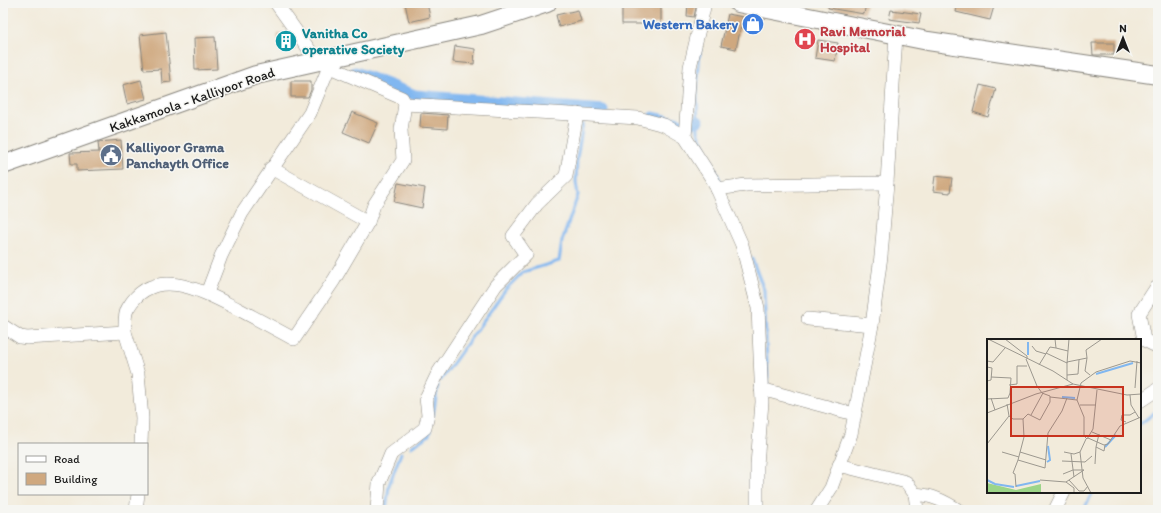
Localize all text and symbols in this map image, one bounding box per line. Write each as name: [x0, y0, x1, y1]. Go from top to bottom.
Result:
shop icon: Western Bakery: [740, 11, 766, 37]
place label: Western Bakery: [643, 16, 738, 33]
north arrow: [1103, 18, 1143, 58]
text: N: [1119, 22, 1127, 35]
place label: Ravi Memorial Hospital: [820, 23, 907, 56]
place label: Vanitha Co operative Society: [302, 25, 405, 58]
hospital icon: Ravi Memorial Hospital: [792, 26, 818, 52]
building icon: Vanitha Co operative Society: [273, 28, 299, 54]
street label: Kakkamoola - Kalliyoor Road: [107, 64, 277, 136]
place label: Kalliyoor Grama Panchayth Office: [126, 139, 229, 172]
public building icon: Kalliyoor Grama Panchayth Office: [98, 142, 124, 168]
inset map: [987, 339, 1141, 493]
legend: [18, 443, 148, 495]
text: Road: [54, 452, 80, 466]
text: Building: [54, 472, 98, 486]

